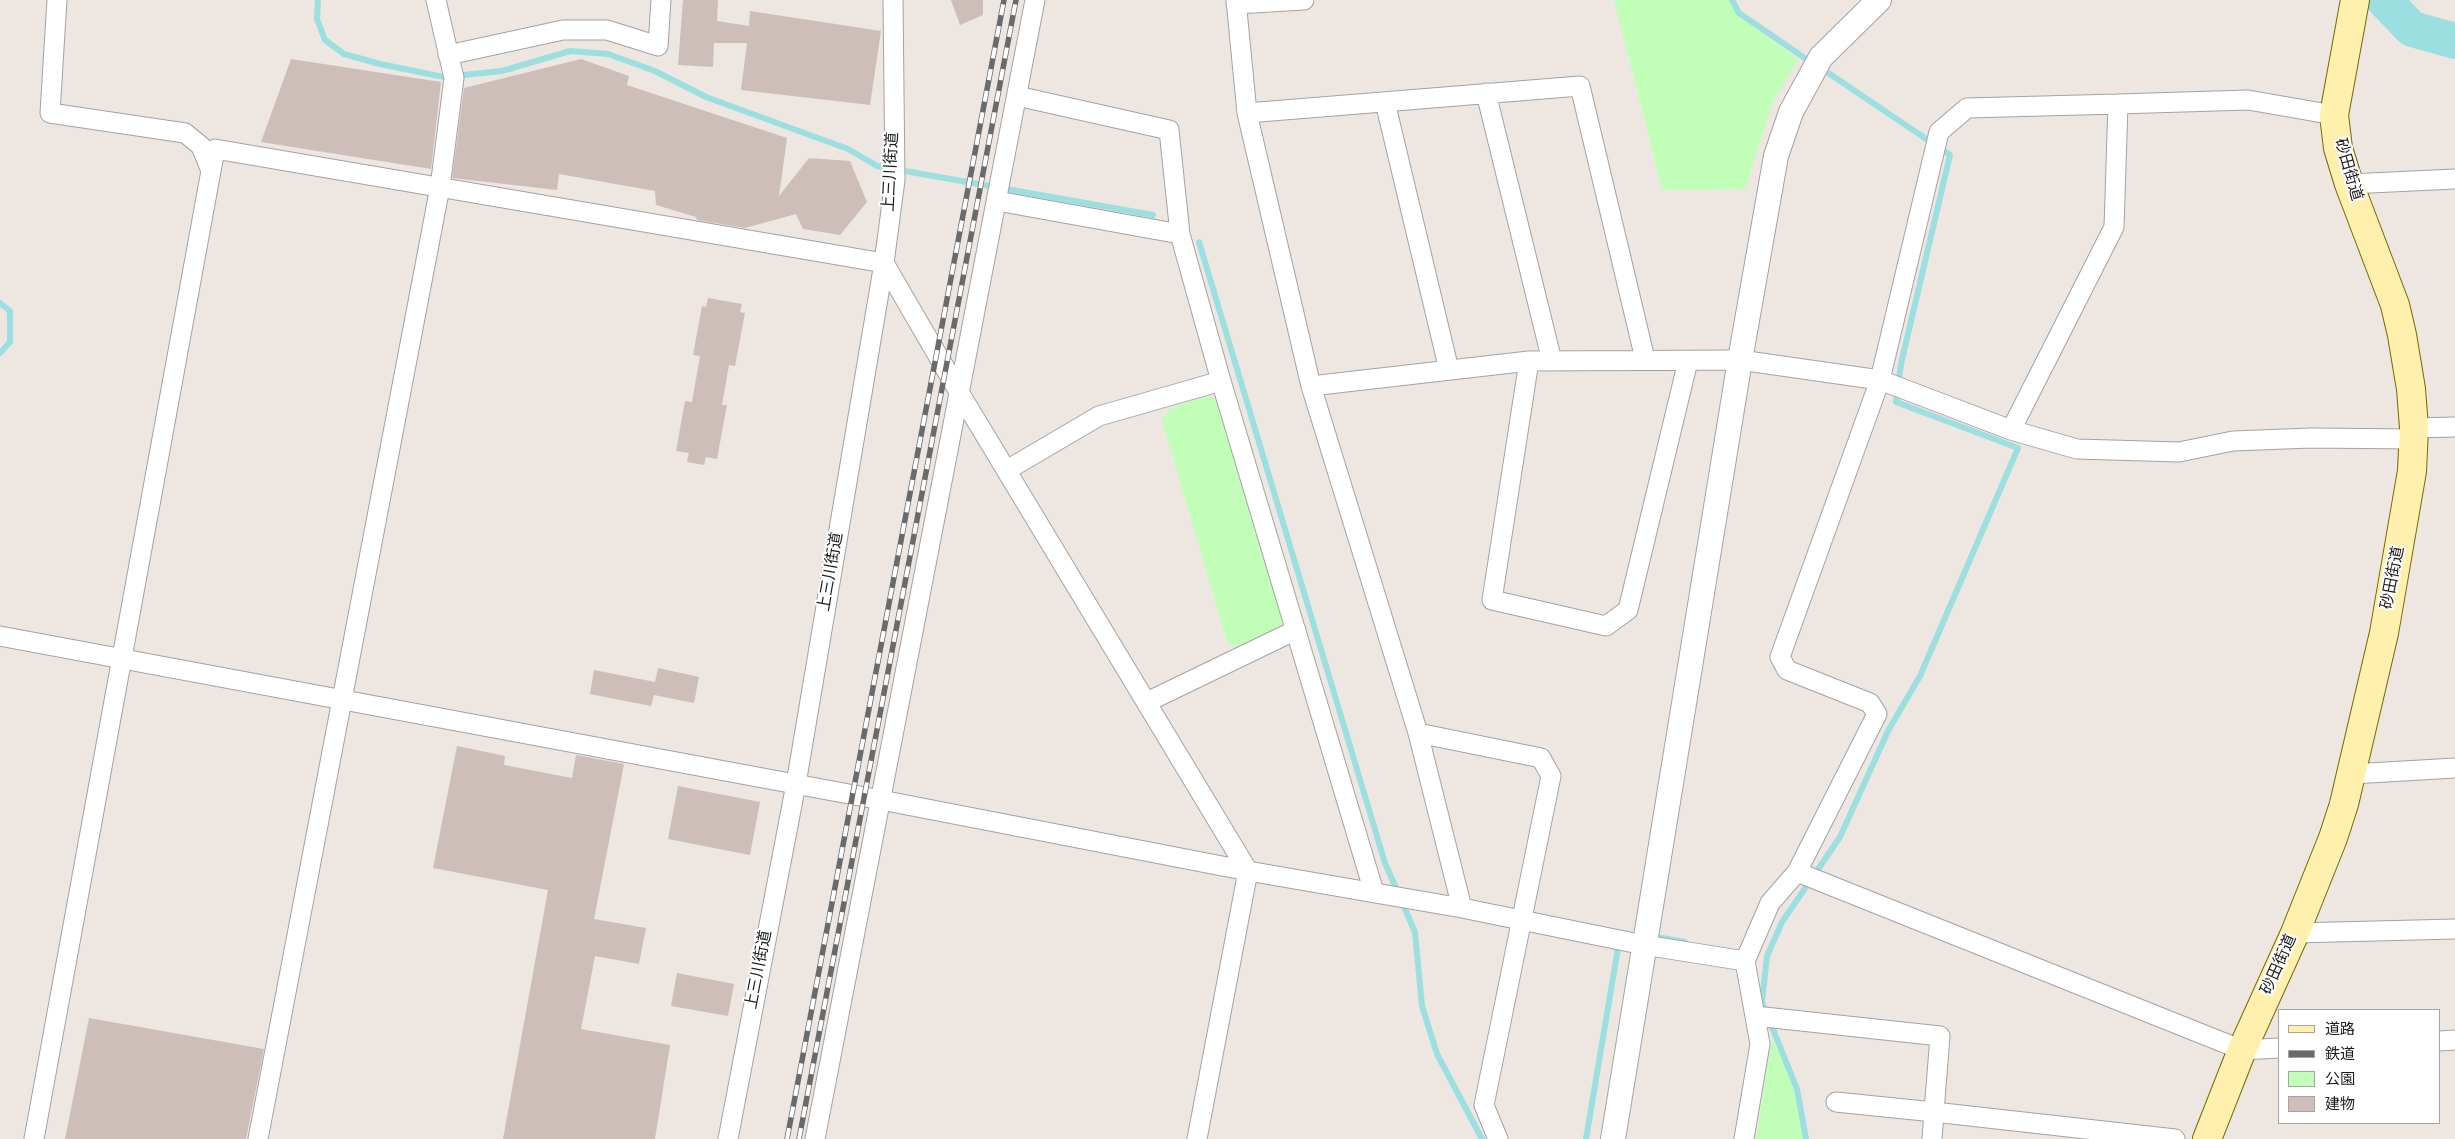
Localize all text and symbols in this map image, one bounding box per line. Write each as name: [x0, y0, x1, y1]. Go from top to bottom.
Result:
street label: 上三川街道: [880, 132, 904, 212]
street label: 砂田街道: [2329, 137, 2365, 203]
street label: 上三川街道: [816, 531, 848, 613]
street label: 砂田街道: [2378, 545, 2410, 611]
street label: 上三川街道: [743, 929, 777, 1011]
street label: 砂田街道: [2258, 932, 2302, 998]
legend: [2278, 1009, 2440, 1124]
text: 道路: [2325, 1021, 2355, 1040]
text: 鉄道: [2325, 1046, 2355, 1065]
text: 公園: [2325, 1071, 2355, 1090]
text: 建物: [2325, 1096, 2355, 1115]

